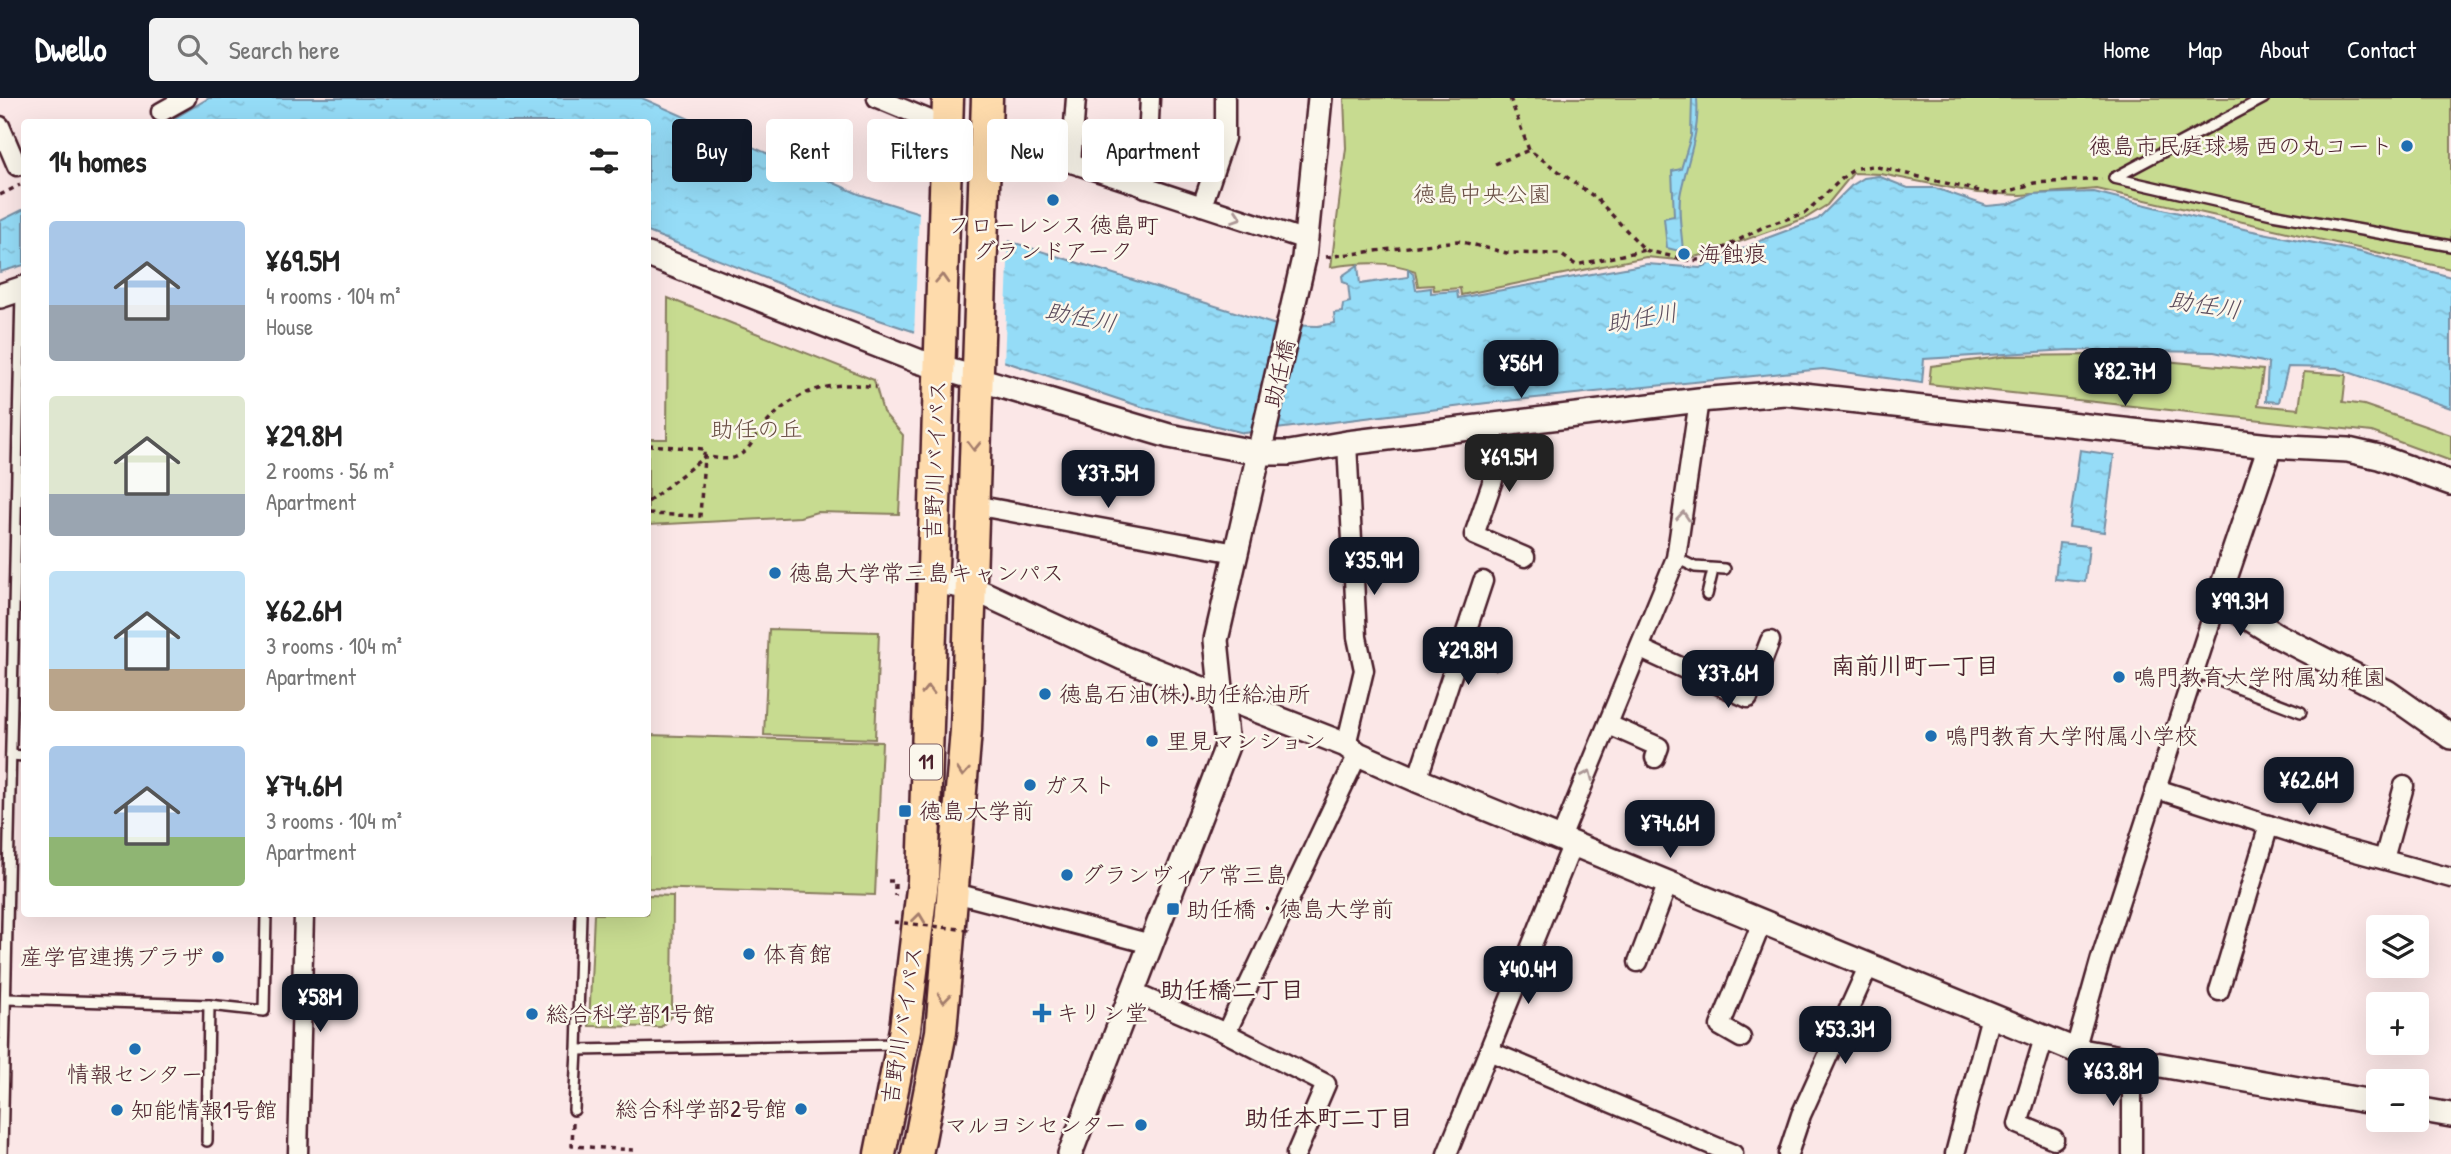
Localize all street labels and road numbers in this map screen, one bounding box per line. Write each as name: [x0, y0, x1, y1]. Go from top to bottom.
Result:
street label: 助任橋: [1256, 336, 1301, 410]
street label: 吉野川バイパス: [916, 379, 953, 541]
road number: 11: [910, 744, 942, 780]
street label: 吉野川バイパス: [874, 943, 929, 1107]

